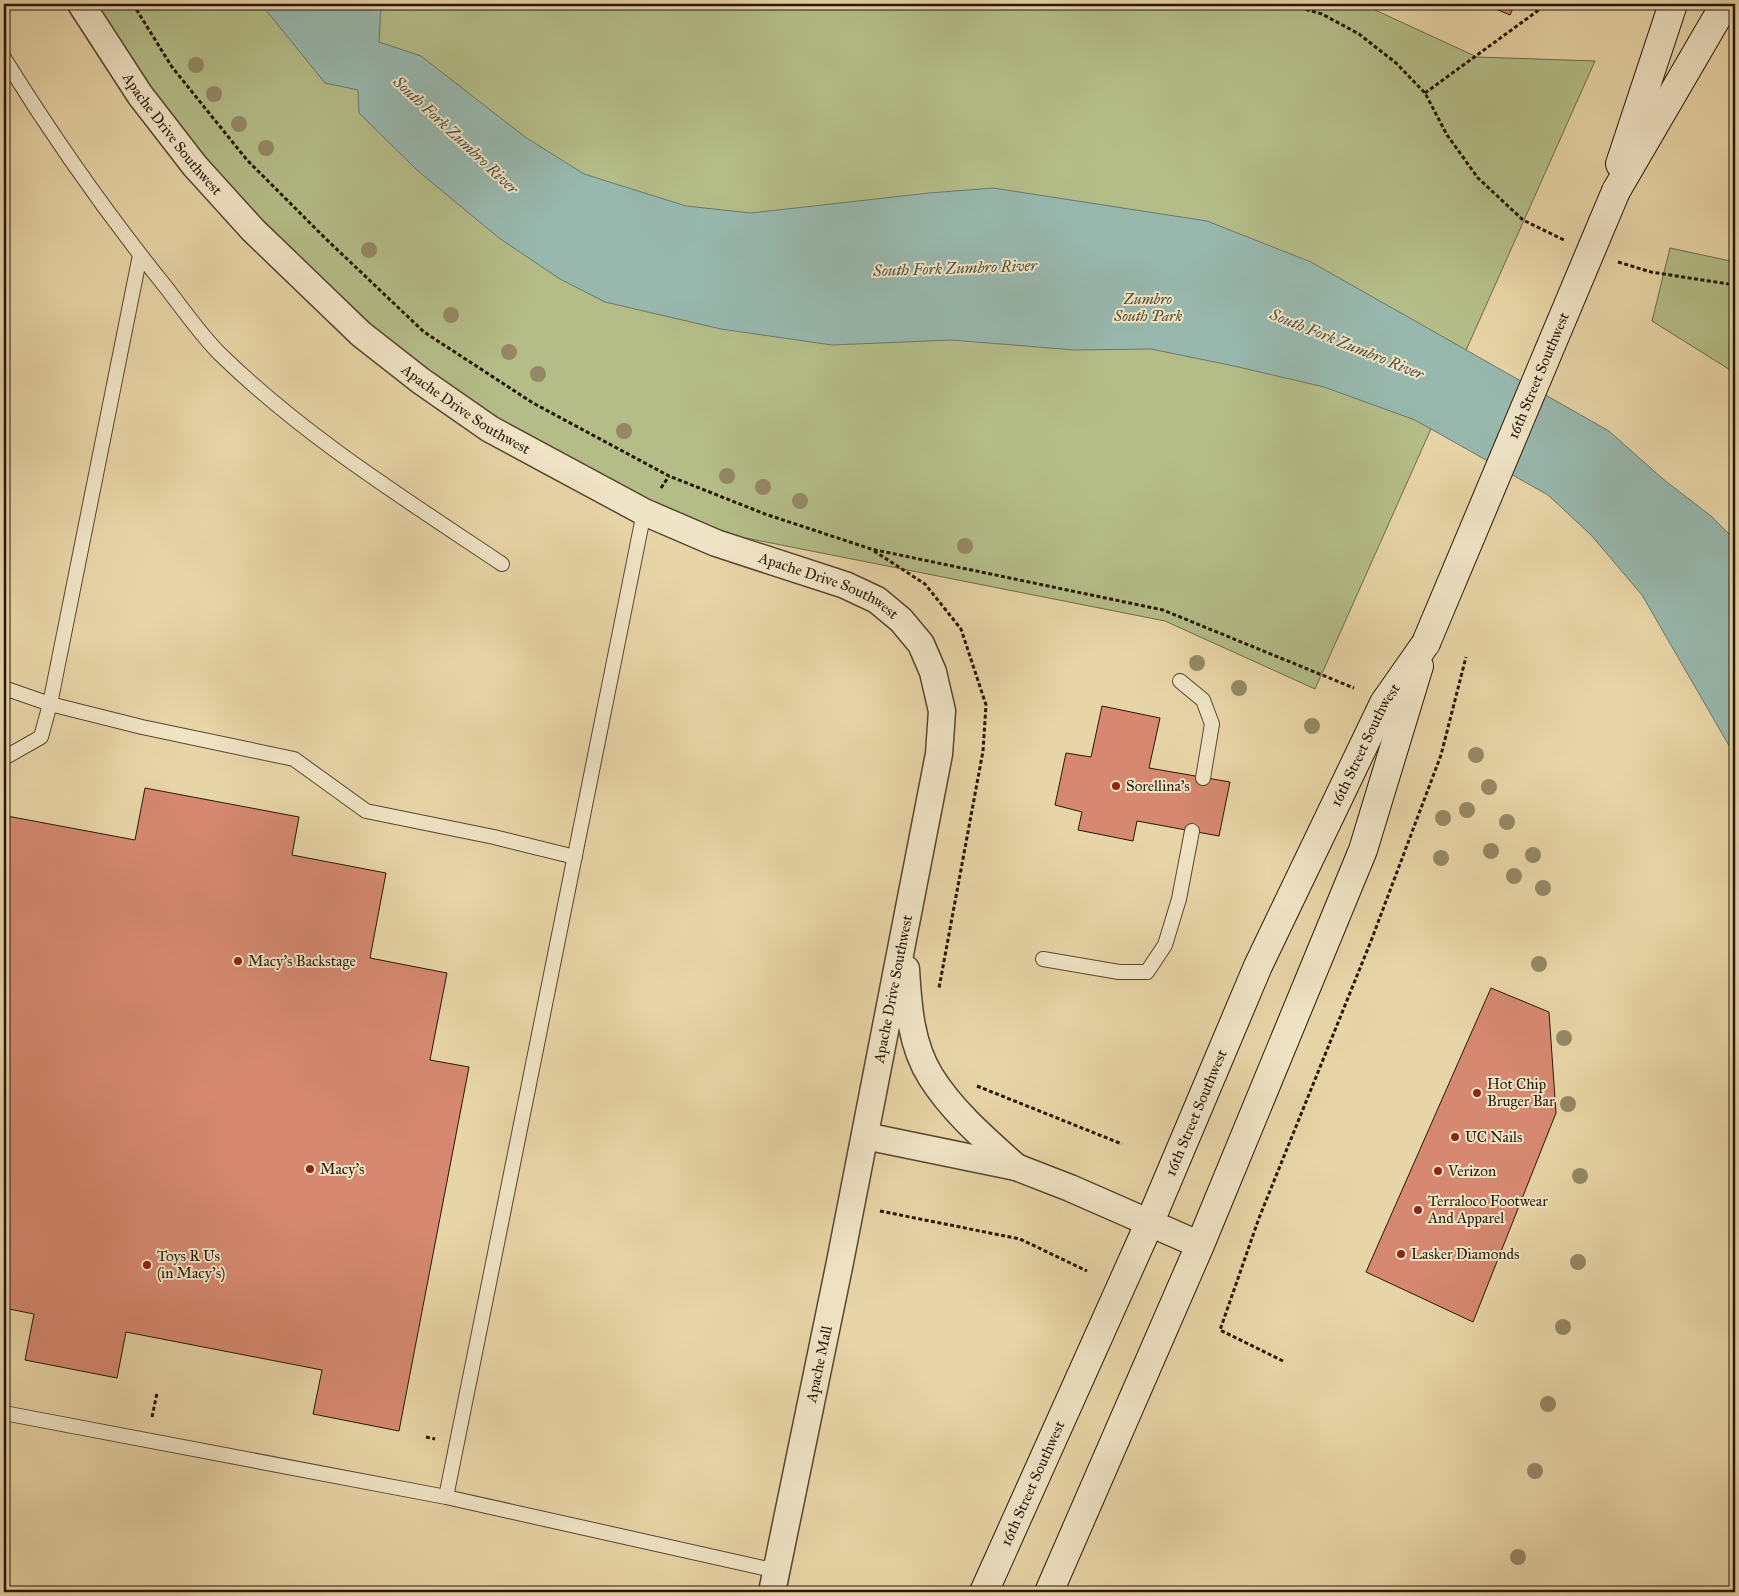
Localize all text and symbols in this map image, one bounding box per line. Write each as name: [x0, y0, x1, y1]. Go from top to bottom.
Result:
street label: Apache Drive Southwest: [118, 68, 226, 199]
water label: South Fork Zumbro River: [389, 71, 523, 199]
water label: South Fork Zumbro River: [872, 256, 1039, 280]
park label: Zumbro South Park: [1113, 290, 1182, 325]
water label: South Fork Zumbro River: [1266, 304, 1428, 384]
street label: 16th Street Southwest: [1504, 309, 1573, 442]
street label: Apache Drive Southwest: [397, 360, 534, 458]
street label: Apache Drive Southwest: [756, 548, 903, 623]
street label: 16th Street Southwest: [1327, 679, 1404, 810]
place label: Sorellina's: [1126, 777, 1190, 795]
marker: Sorellina's: [1110, 780, 1122, 792]
street label: Apache Drive Southwest: [870, 913, 916, 1066]
place label: Macy's Backstage: [248, 952, 356, 970]
marker: Macy's Backstage: [232, 955, 244, 967]
street label: 16th Street Southwest: [1161, 1046, 1231, 1179]
place label: Hot Chip Bruger Bar: [1487, 1075, 1555, 1110]
marker: Hot Chip Bruger Bar: [1471, 1087, 1483, 1099]
place label: UC Nails: [1465, 1128, 1523, 1146]
marker: UC Nails: [1449, 1131, 1461, 1143]
place label: Macy's: [320, 1160, 365, 1178]
place label: Verizon: [1447, 1162, 1496, 1180]
marker: Macy's: [304, 1163, 316, 1175]
marker: Verizon: [1432, 1165, 1444, 1177]
place label: Terraloco Footwear And Apparel: [1427, 1192, 1548, 1227]
marker: Terraloco Footwear And Apparel: [1412, 1204, 1424, 1216]
place label: Lasker Diamonds: [1411, 1245, 1519, 1263]
place label: Toys R Us (in Macy's): [157, 1247, 225, 1283]
marker: Lasker Diamonds: [1395, 1248, 1407, 1260]
marker: Toys R Us (in Macy's): [141, 1259, 153, 1271]
street label: Apache Mall: [802, 1323, 836, 1405]
street label: 16th Street Southwest: [997, 1417, 1069, 1549]

